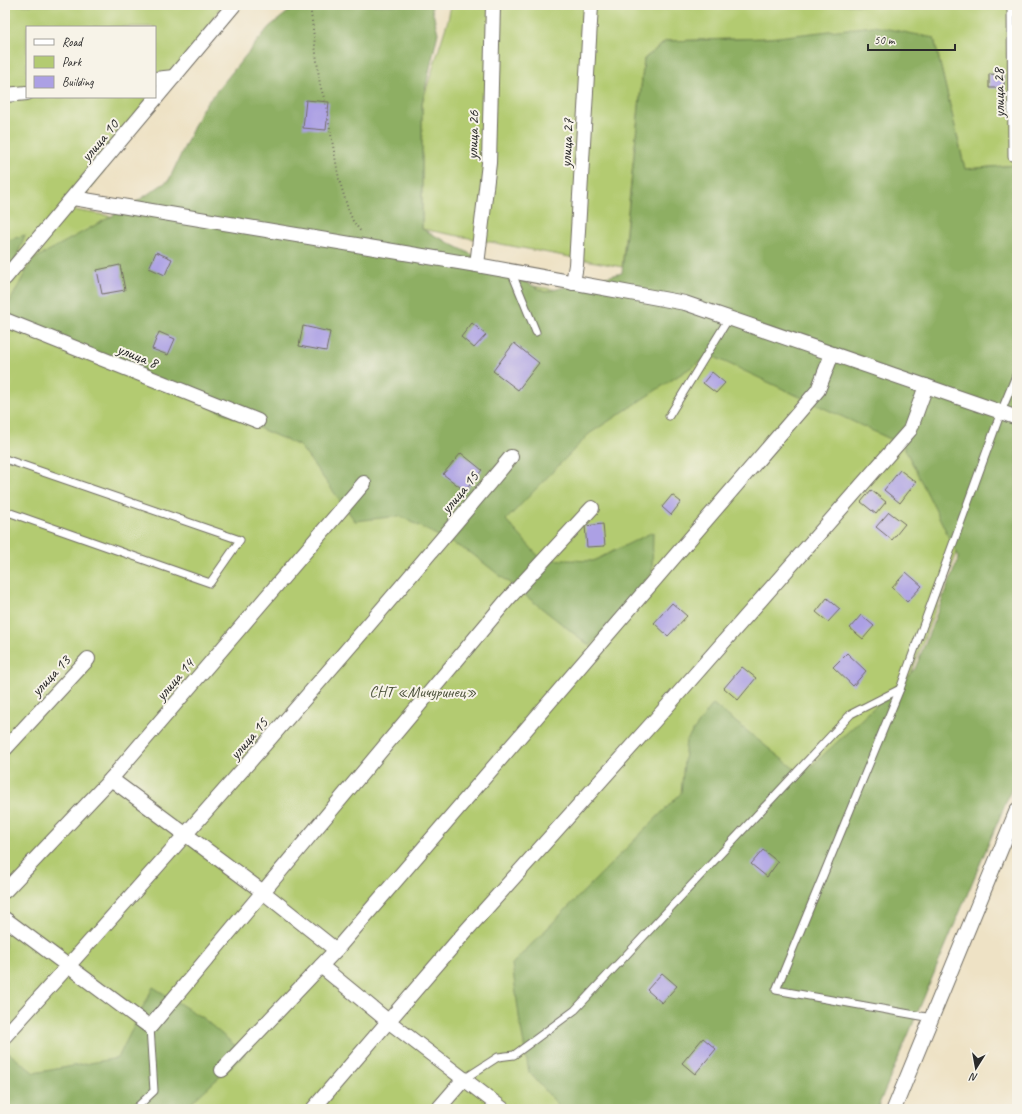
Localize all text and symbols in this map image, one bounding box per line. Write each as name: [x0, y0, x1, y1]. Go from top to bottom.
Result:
legend: [26, 26, 156, 98]
scale bar: [868, 26, 955, 52]
text: 50 m: [874, 32, 896, 48]
text: Road: [62, 34, 84, 50]
text: Park: [62, 54, 83, 70]
street label: улица 28: [989, 67, 1009, 119]
text: Building: [62, 74, 94, 90]
street label: улица 26: [462, 109, 484, 161]
street label: улица 10: [76, 114, 124, 167]
street label: улица 27: [556, 117, 578, 169]
street label: улица 8: [114, 338, 162, 374]
street label: улица 15: [436, 467, 484, 519]
street label: улица 13: [26, 650, 76, 701]
street label: улица 14: [150, 653, 200, 705]
park label: СНТ «Мичуринец»: [369, 682, 477, 702]
street label: улица 15: [224, 713, 273, 764]
north arrow: [956, 1048, 996, 1088]
text: N: [967, 1070, 979, 1085]

